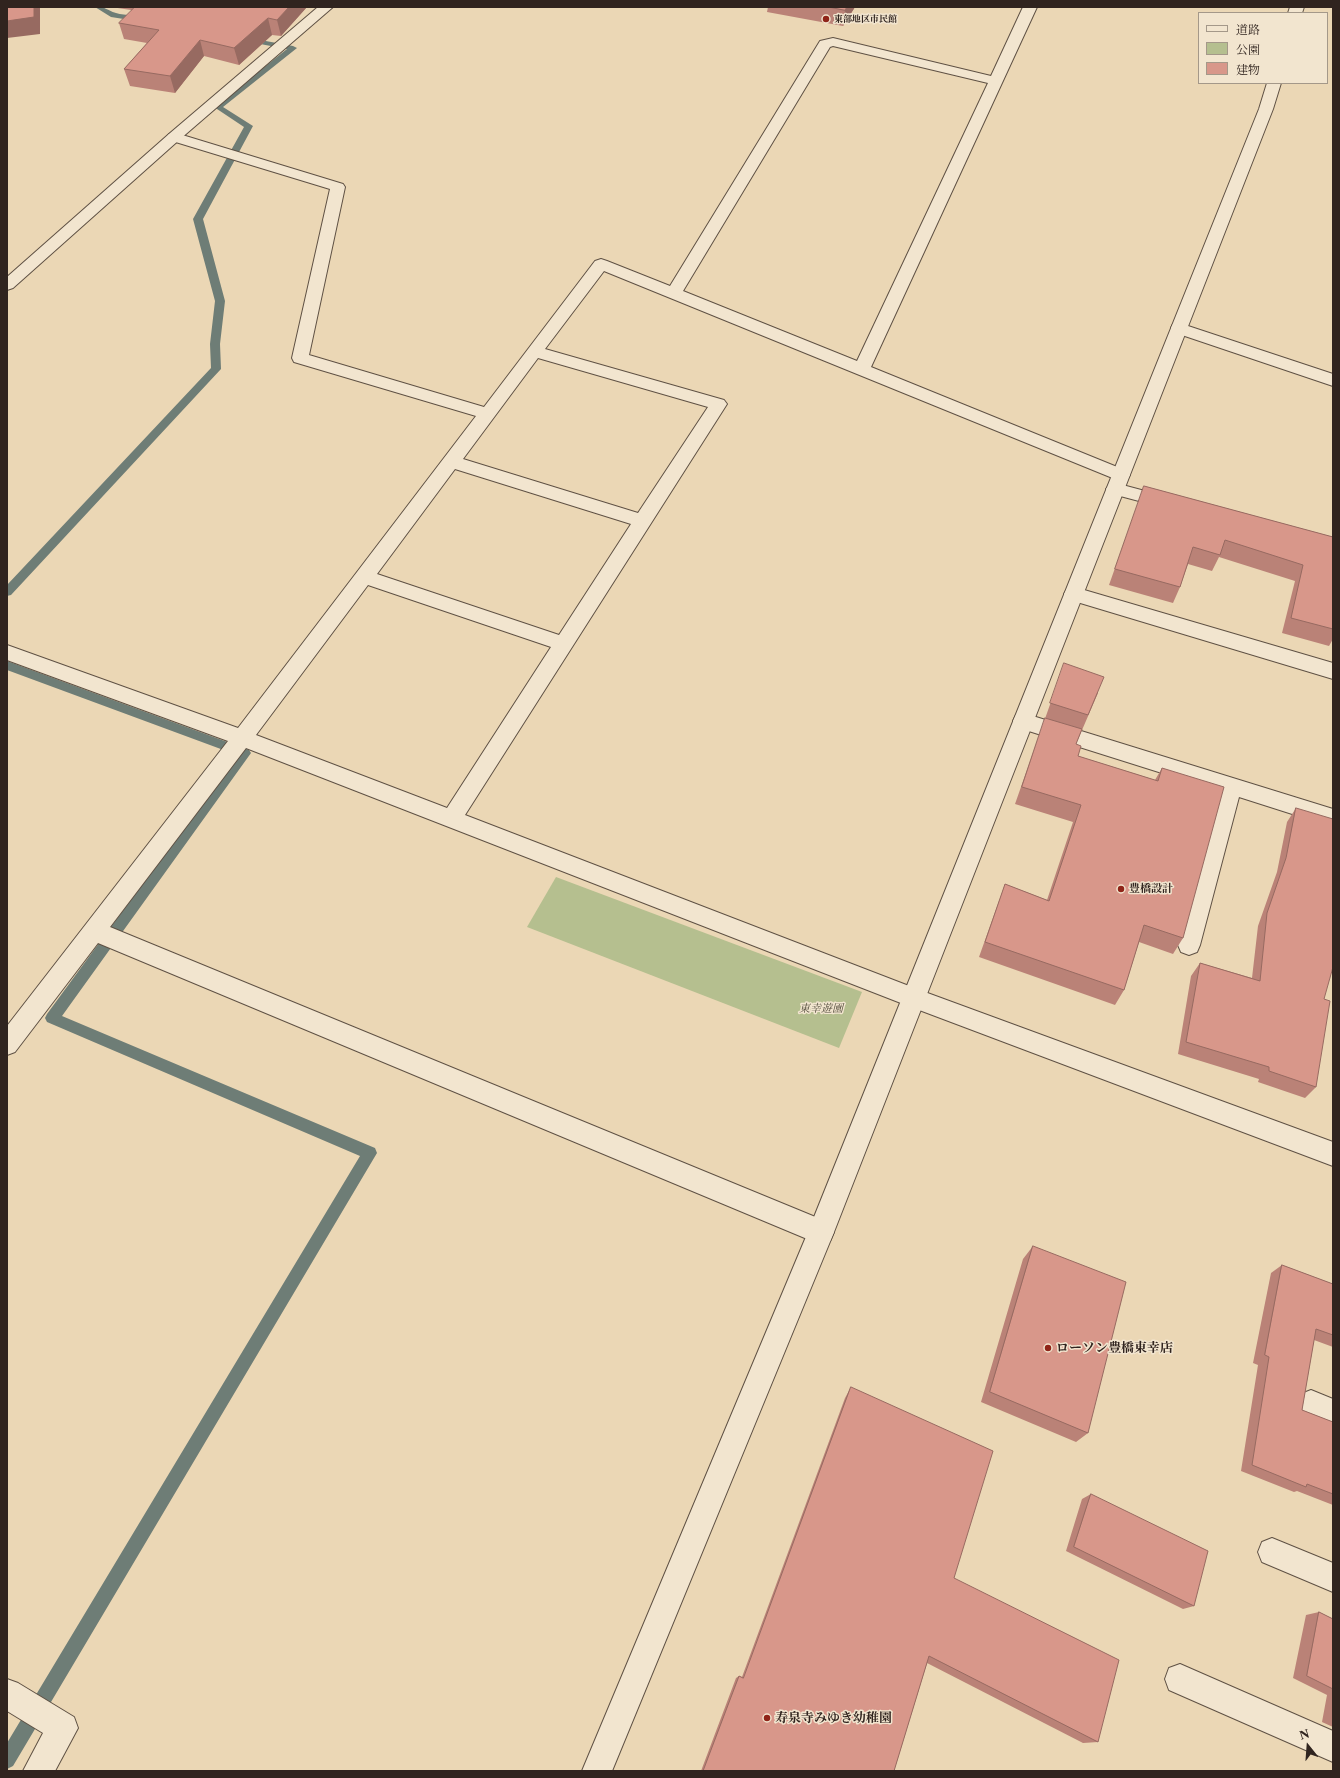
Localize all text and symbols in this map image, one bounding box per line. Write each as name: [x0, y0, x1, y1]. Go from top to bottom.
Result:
legend: [1198, 12, 1328, 84]
marker: 東部地区市民館: [821, 14, 831, 24]
place label: 東部地区市民館: [834, 14, 897, 24]
text: 道路: [1236, 22, 1260, 37]
text: 公園: [1236, 42, 1260, 57]
text: 建物: [1236, 62, 1260, 77]
place label: 豊橋設計: [1129, 882, 1173, 896]
marker: 豊橋設計: [1116, 884, 1126, 894]
park label: 東幸遊園: [799, 1002, 843, 1016]
place label: ローソン豊橋東幸店: [1056, 1340, 1173, 1356]
marker: ローソン豊橋東幸店: [1043, 1343, 1053, 1353]
place label: 寿泉寺みゆき幼稚園: [775, 1710, 892, 1726]
marker: 寿泉寺みゆき幼稚園: [762, 1713, 772, 1723]
north arrow: [1288, 1726, 1328, 1766]
text: N: [1298, 1726, 1311, 1743]

